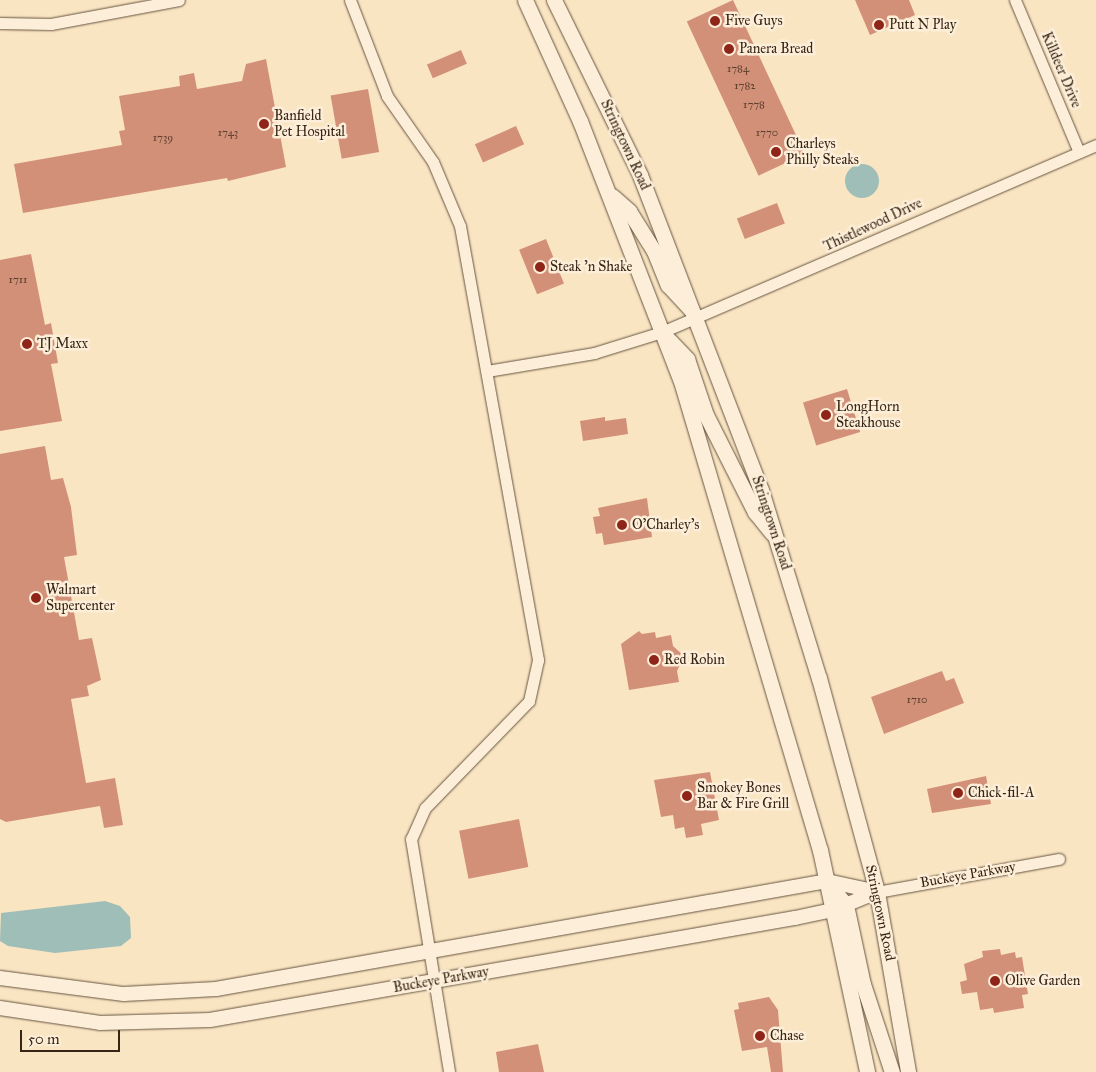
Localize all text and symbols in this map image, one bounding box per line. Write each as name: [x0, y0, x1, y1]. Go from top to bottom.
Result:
place label: Five Guys: [725, 13, 783, 29]
marker: Five Guys: [709, 15, 721, 27]
place label: Putt N Play: [889, 17, 956, 33]
marker: Putt N Play: [873, 19, 885, 31]
street label: Killdeer Drive: [1038, 30, 1084, 110]
place label: Panera Bread: [739, 41, 813, 57]
marker: Panera Bread: [723, 43, 735, 55]
house number: 1784: [727, 62, 749, 76]
house number: 1782: [734, 79, 756, 93]
street label: Stringtown Road: [597, 97, 653, 193]
house number: 1778: [743, 98, 765, 112]
place label: Banfield Pet Hospital: [274, 108, 345, 140]
marker: Banfield Pet Hospital: [258, 118, 270, 130]
house number: 1743: [218, 126, 238, 140]
house number: 1770: [756, 126, 778, 140]
house number: 1739: [153, 131, 173, 145]
place label: Charleys Philly Steaks: [786, 136, 859, 168]
marker: Charleys Philly Steaks: [770, 146, 782, 158]
street label: Thistlewood Drive: [821, 195, 925, 255]
place label: Steak 'n Shake: [550, 259, 632, 275]
marker: Steak 'n Shake: [534, 261, 546, 273]
house number: 1711: [9, 273, 27, 287]
place label: TJ Maxx: [37, 336, 88, 352]
marker: TJ Maxx: [21, 338, 33, 350]
place label: LongHorn Steakhouse: [836, 399, 901, 432]
marker: LongHorn Steakhouse: [820, 409, 832, 421]
street label: Stringtown Road: [748, 474, 794, 572]
place label: O'Charley's: [632, 517, 699, 533]
marker: O'Charley's: [616, 519, 628, 531]
place label: Walmart Supercenter: [46, 582, 115, 614]
marker: Walmart Supercenter: [30, 592, 42, 604]
place label: Red Robin: [664, 652, 725, 668]
marker: Red Robin: [648, 654, 660, 666]
house number: 1710: [907, 693, 927, 707]
place label: Smokey Bones Bar & Fire Grill: [697, 780, 789, 812]
place label: Chick-fil-A: [968, 785, 1034, 801]
marker: Chick-fil-A: [952, 787, 964, 799]
marker: Smokey Bones Bar & Fire Grill: [681, 790, 693, 802]
street label: Buckeye Parkway: [919, 858, 1017, 892]
street label: Stringtown Road: [862, 863, 898, 963]
street label: Buckeye Parkway: [392, 963, 490, 997]
place label: Olive Garden: [1005, 973, 1080, 989]
marker: Olive Garden: [989, 975, 1001, 987]
scale bar: [22, 1020, 122, 1052]
place label: Chase: [770, 1028, 804, 1044]
text: 50 m: [28, 1030, 60, 1048]
marker: Chase: [754, 1030, 766, 1042]

